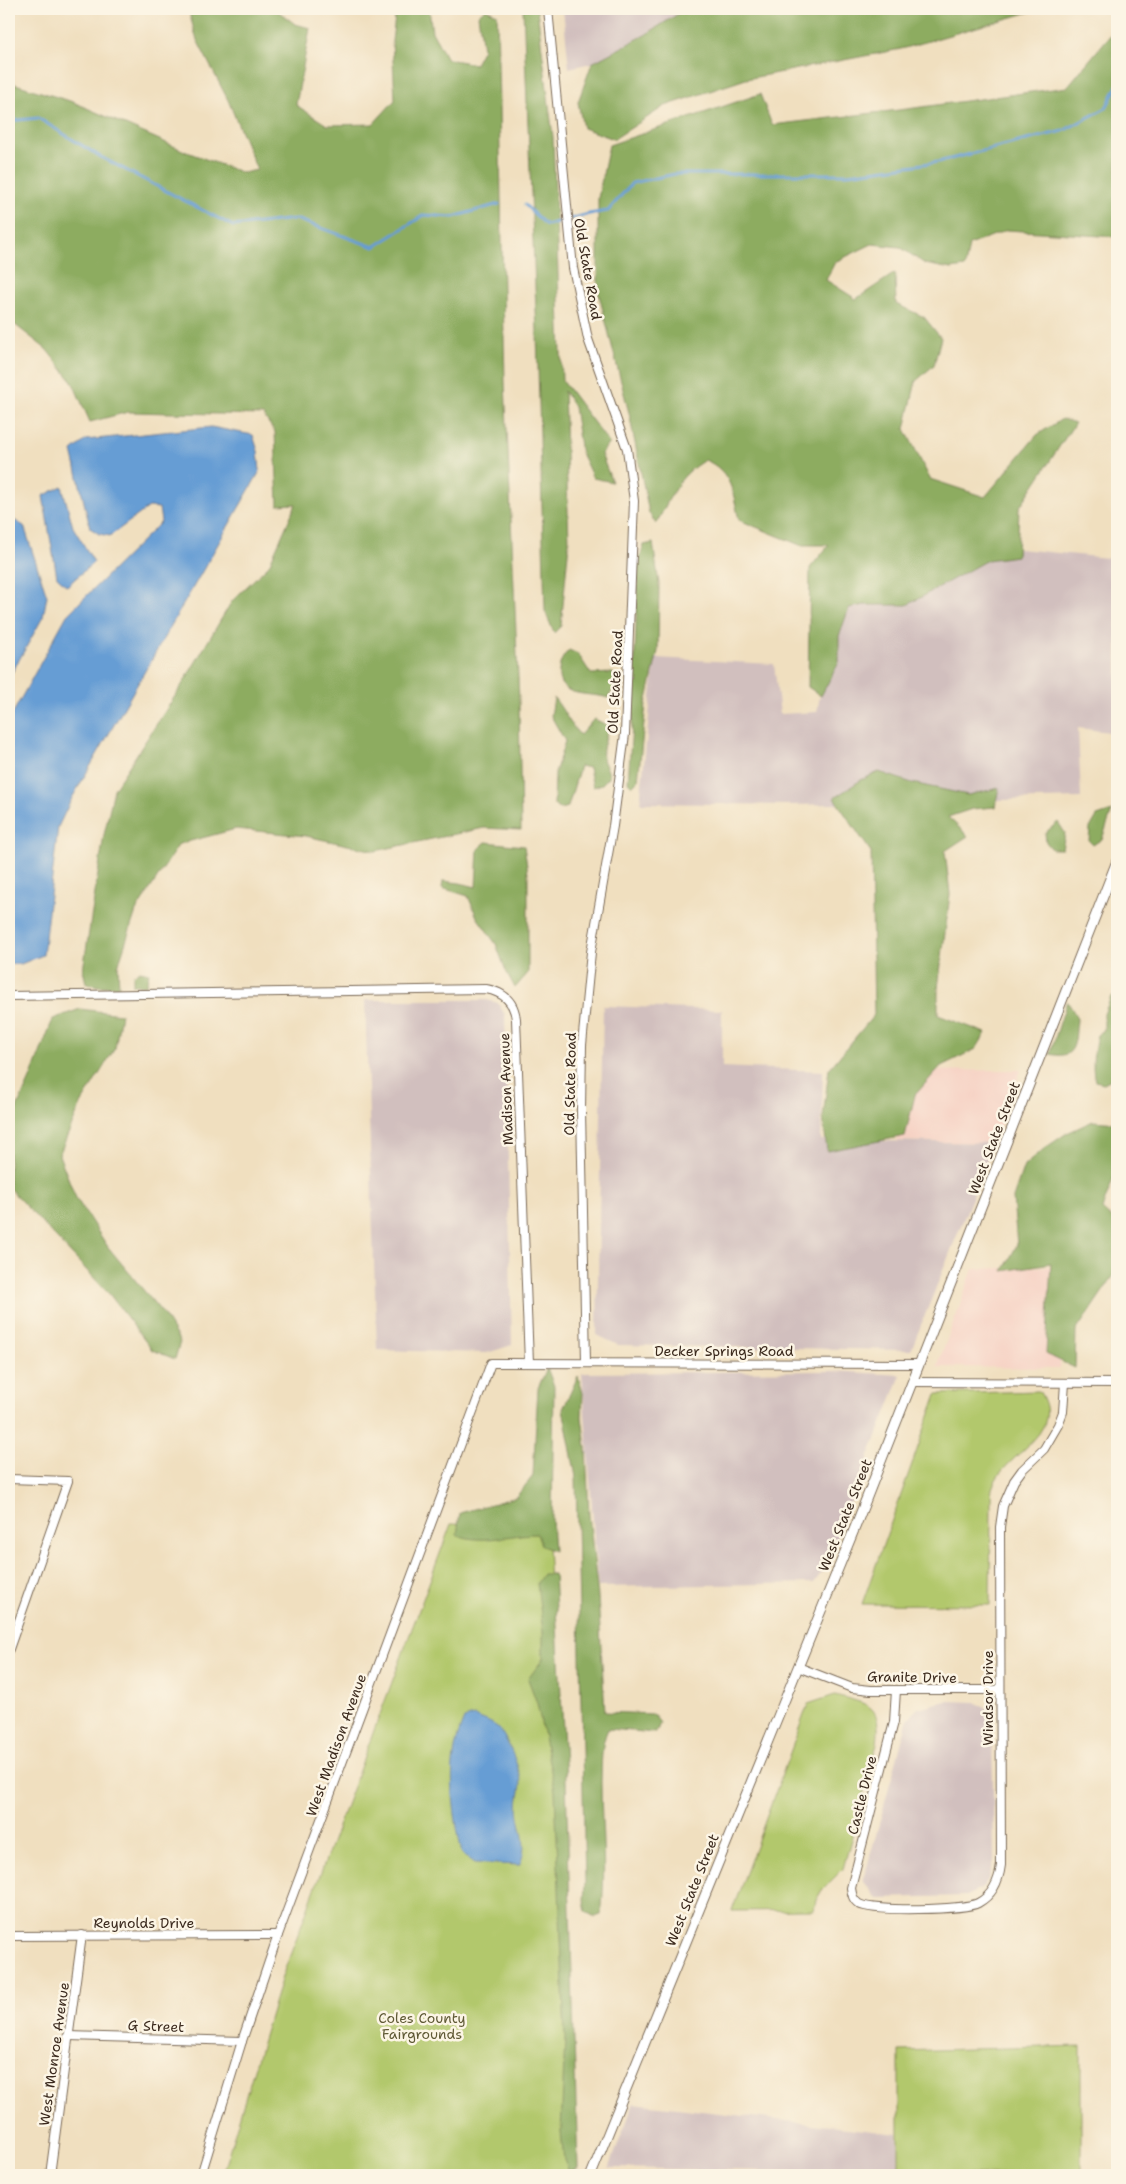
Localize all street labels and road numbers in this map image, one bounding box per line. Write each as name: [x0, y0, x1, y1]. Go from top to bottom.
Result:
street label: Old State Road: [570, 216, 606, 322]
street label: Old State Road: [603, 630, 627, 734]
street label: Madison Avenue: [495, 1032, 517, 1145]
street label: Old State Road: [560, 1032, 580, 1136]
street label: West State Street: [964, 1079, 1024, 1197]
street label: Decker Springs Road: [654, 1342, 794, 1360]
street label: West State Street: [814, 1456, 876, 1574]
street label: Windsor Drive: [979, 1650, 997, 1746]
street label: Granite Drive: [867, 1667, 957, 1687]
street label: West Madison Avenue: [302, 1671, 370, 1819]
street label: Castle Drive: [843, 1754, 881, 1836]
street label: West State Street: [661, 1831, 723, 1949]
street label: Reynolds Drive: [94, 1914, 195, 1932]
street label: West Monroe Avenue: [35, 1981, 73, 2127]
street label: G Street: [127, 2016, 185, 2036]

